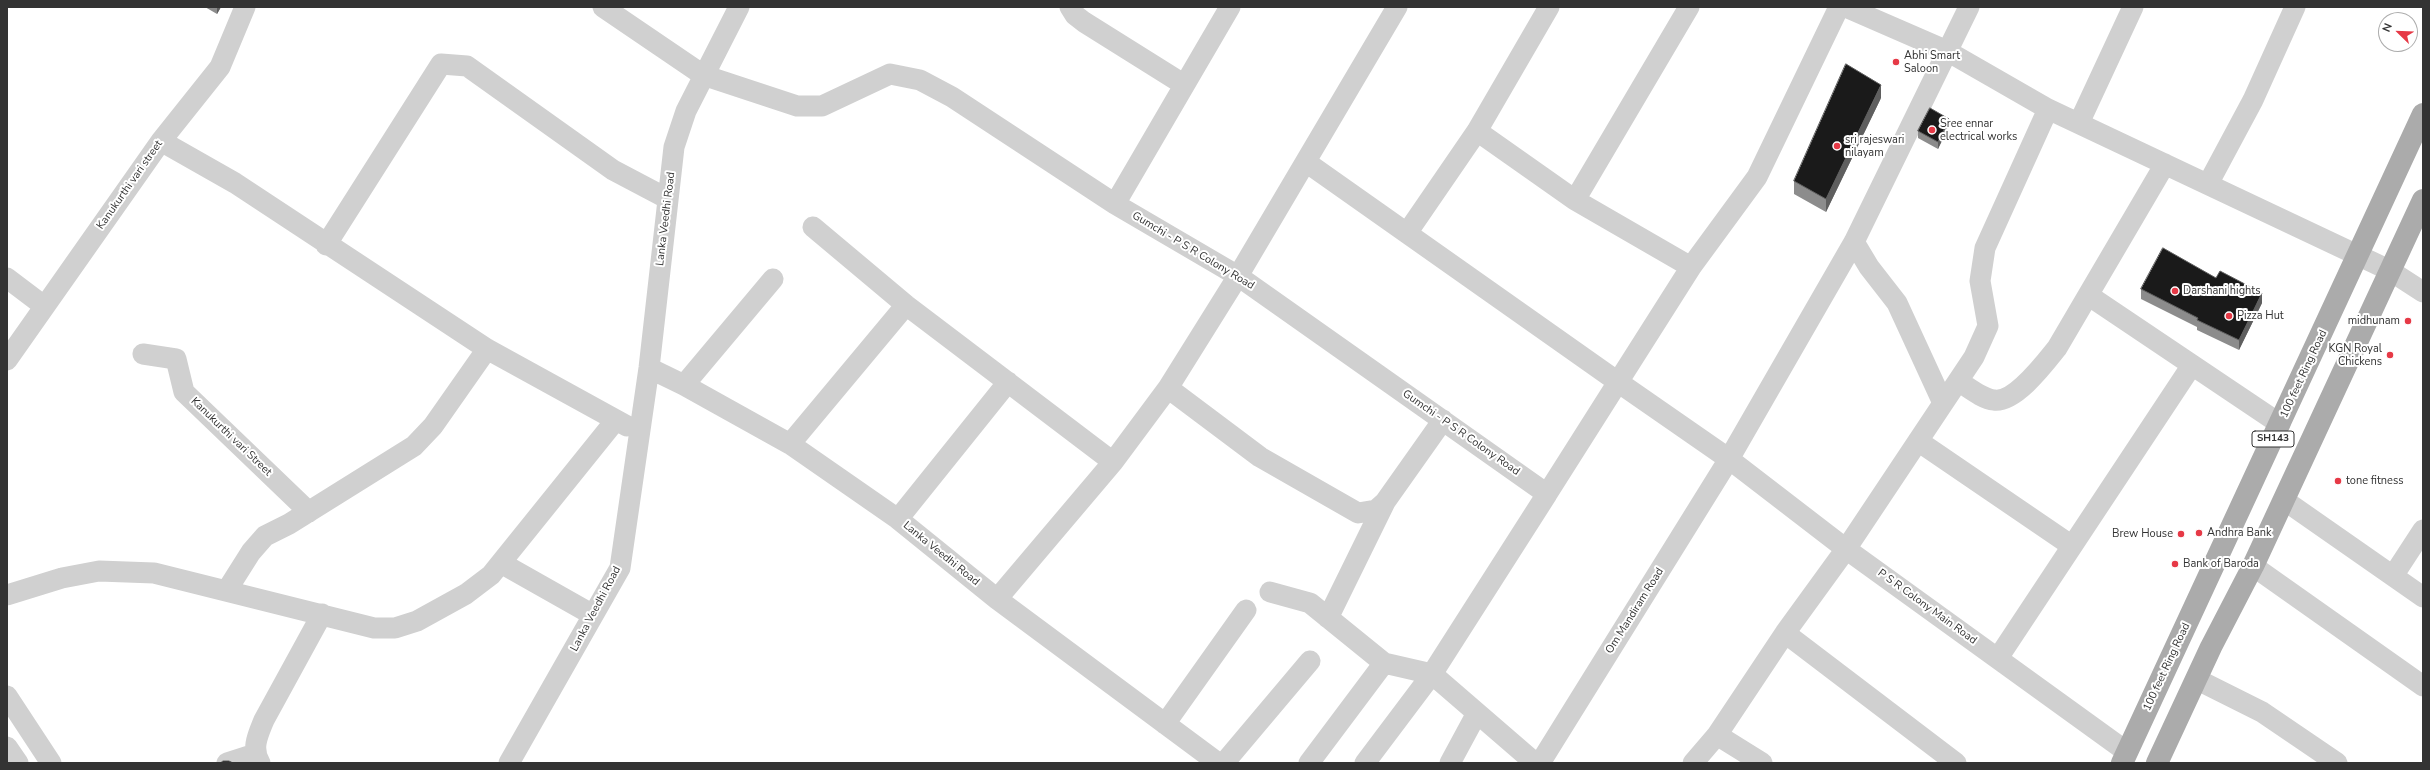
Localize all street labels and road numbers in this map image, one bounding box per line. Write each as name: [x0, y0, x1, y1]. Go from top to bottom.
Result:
street label: Kanukurthi vari street: [94, 138, 166, 232]
street label: Lanka Veedhi Road: [654, 171, 678, 267]
street label: Gumchi - P S R Colony Road: [1130, 209, 1256, 293]
street label: 100 feet Ring Road: [2278, 328, 2330, 420]
street label: Gumchi - P S R Colony Road: [1400, 387, 1522, 479]
street label: Kanukurthi vari Street: [188, 395, 274, 479]
road number: SH143: [2252, 431, 2294, 447]
street label: Lanka Veedhi Road: [900, 519, 982, 589]
street label: Lanka Veedhi Road: [568, 564, 624, 654]
street label: Om Mandiram Road: [1603, 566, 1667, 656]
street label: P S R Colony Main Road: [1875, 567, 1979, 647]
street label: 100 feet Ring Road: [2141, 621, 2193, 713]

